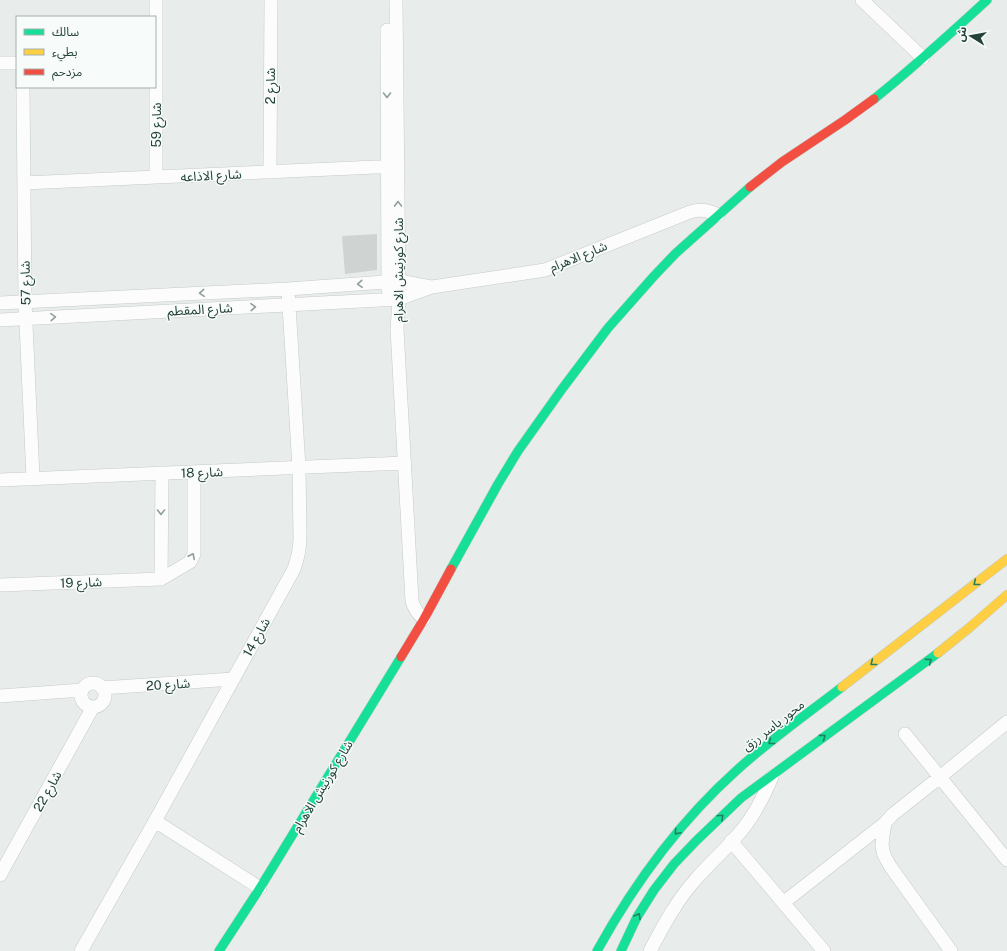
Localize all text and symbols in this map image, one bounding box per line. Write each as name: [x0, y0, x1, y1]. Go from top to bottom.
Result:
legend: [16, 16, 156, 88]
north arrow: [951, 16, 991, 56]
text: سالك: [52, 25, 79, 39]
text: ش: [954, 26, 969, 43]
text: بطيء: [52, 45, 78, 62]
text: مزدحم: [52, 65, 82, 81]
street label: شارع 2: [263, 68, 281, 104]
one-way arrow: [383, 92, 391, 98]
street label: شارع 59: [149, 103, 167, 147]
street label: شارع الاذاعه: [180, 166, 242, 188]
one-way arrow: [394, 201, 402, 207]
street label: شارع كورنيش الاهرام: [391, 218, 409, 322]
street label: شارع الاهرام: [547, 238, 610, 278]
street label: شارع 57: [18, 260, 36, 305]
one-way arrow: [357, 279, 363, 288]
one-way arrow: [199, 289, 205, 297]
street label: شارع المقطم: [167, 300, 233, 322]
one-way arrow: [250, 302, 256, 311]
one-way arrow: [50, 312, 56, 321]
street label: شارع 18: [181, 464, 223, 484]
one-way arrow: [157, 509, 165, 515]
one-way arrow: [187, 553, 195, 560]
street label: شارع 19: [60, 574, 102, 594]
one-way arrow: [974, 578, 981, 585]
street label: شارع 14: [240, 615, 276, 661]
one-way arrow: [871, 658, 878, 665]
one-way arrow: [924, 658, 931, 665]
street label: شارع 20: [145, 675, 191, 697]
street label: محور ياسر رزق: [739, 696, 807, 754]
one-way arrow: [819, 735, 826, 742]
street label: شارع كورنيش الاهرام: [289, 738, 358, 837]
one-way arrow: [768, 738, 775, 745]
street label: شارع 22: [30, 768, 67, 816]
one-way arrow: [716, 814, 724, 822]
one-way arrow: [675, 827, 682, 835]
one-way arrow: [633, 913, 641, 920]

